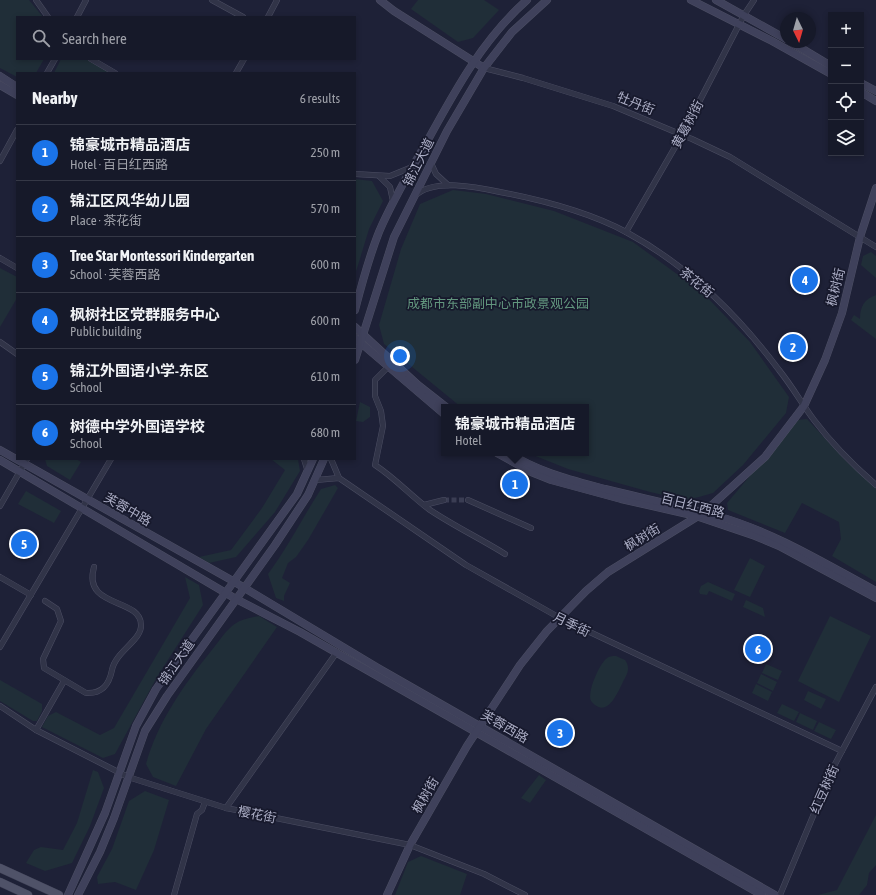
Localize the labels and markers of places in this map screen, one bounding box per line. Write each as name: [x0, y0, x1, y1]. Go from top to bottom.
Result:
pin: 4: [792, 265, 818, 295]
pin: 2: [780, 332, 806, 362]
pin: 1: [502, 469, 528, 499]
pin: 5: [11, 529, 37, 559]
pin: 6: [745, 634, 771, 664]
pin: 3: [547, 718, 573, 748]

